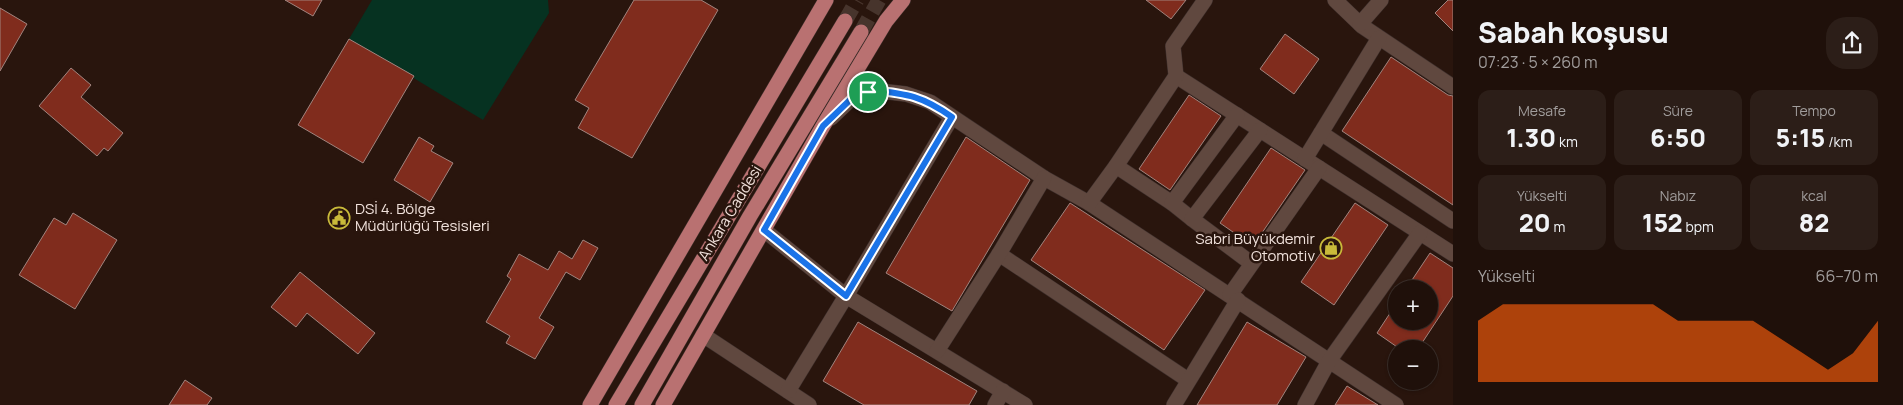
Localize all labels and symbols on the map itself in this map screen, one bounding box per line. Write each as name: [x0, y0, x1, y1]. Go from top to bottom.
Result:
pin: [847, 71, 889, 113]
street label: Ankara Caddesi: [693, 161, 766, 264]
place label: DSİ 4. Bölge Müdürlüğü Tesisleri: [355, 198, 490, 236]
public building icon: DSİ 4. Bölge Müdürlüğü Tesisleri: [327, 206, 351, 230]
place label: Sabri Büyükdemir Otomotiv: [1195, 228, 1316, 266]
shop icon: Sabri Büyükdemir Otomotiv: [1319, 236, 1343, 260]

